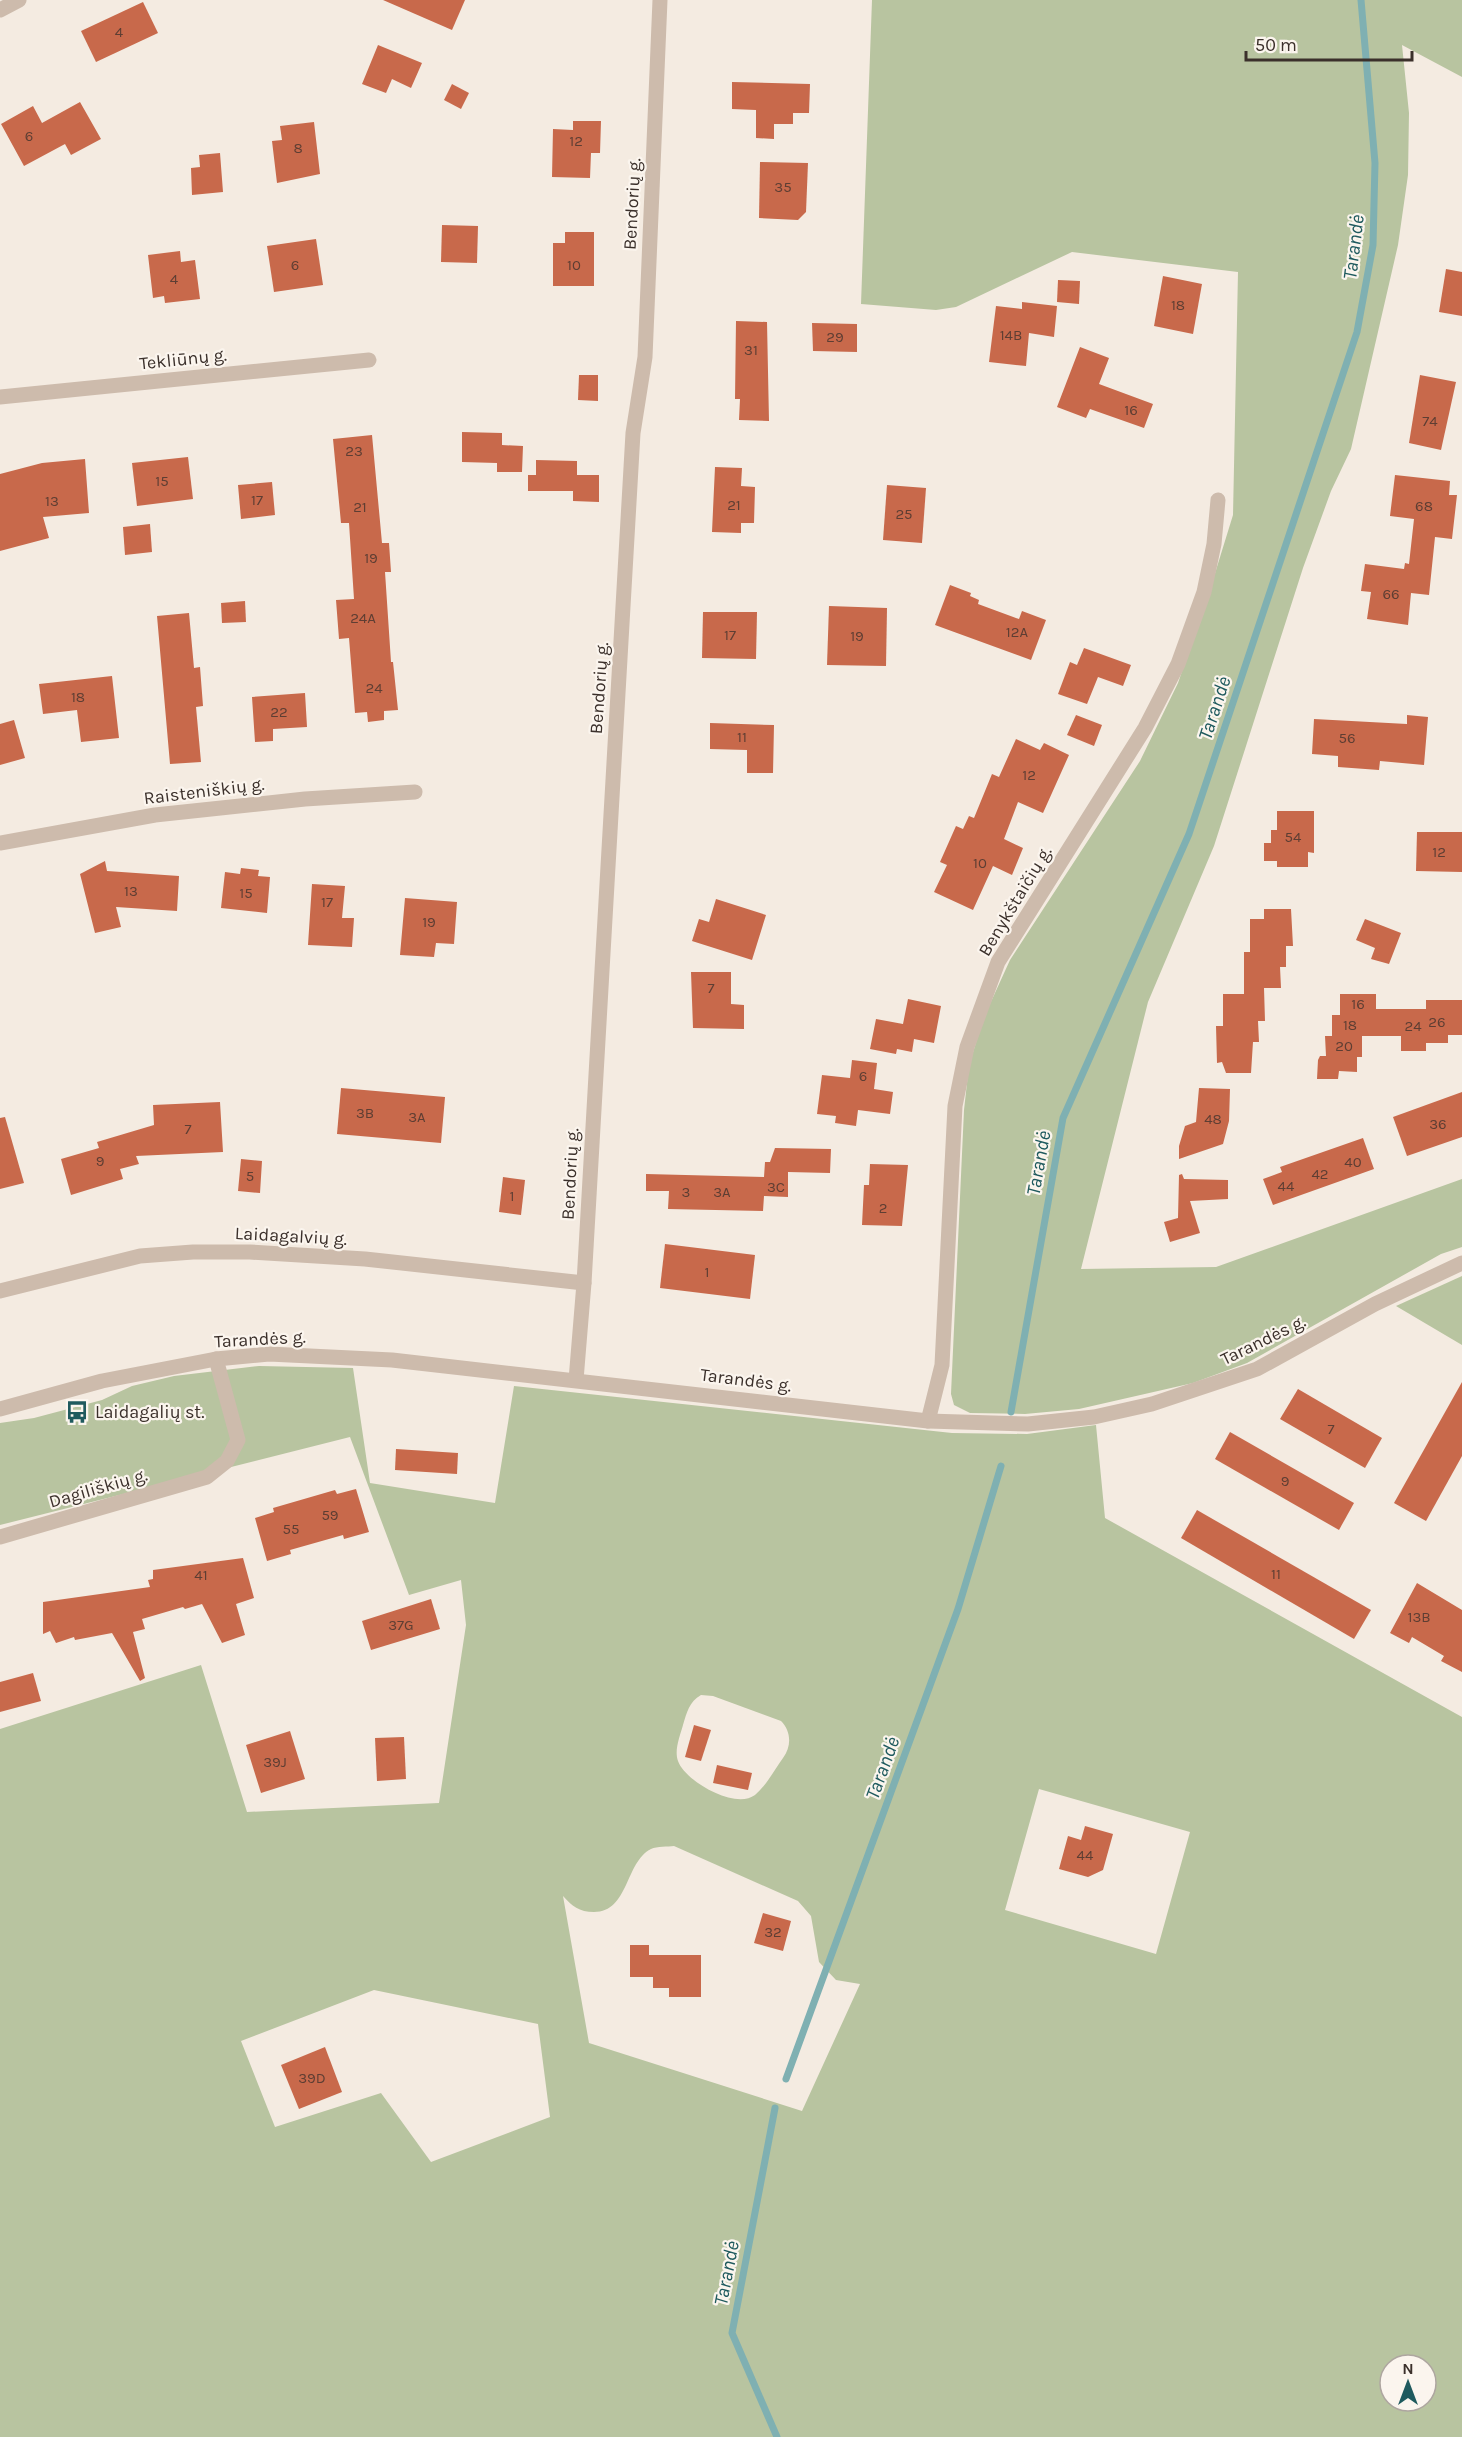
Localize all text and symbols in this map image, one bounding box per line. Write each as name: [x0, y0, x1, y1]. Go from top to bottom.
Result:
house number: 4: [115, 23, 124, 41]
scale bar: [1246, 24, 1412, 62]
text: 50 m: [1255, 34, 1297, 56]
house number: 6: [25, 127, 33, 145]
house number: 12: [569, 132, 583, 150]
house number: 8: [293, 139, 303, 157]
street label: Bendorių g.: [619, 157, 645, 251]
house number: 35: [774, 178, 792, 196]
water label: Tarandė: [1338, 213, 1369, 281]
house number: 6: [291, 256, 299, 274]
house number: 10: [567, 256, 581, 274]
house number: 4: [170, 270, 179, 288]
house number: 18: [1171, 296, 1185, 314]
house number: 14B: [1000, 326, 1022, 344]
house number: 29: [826, 328, 844, 346]
house number: 31: [744, 341, 758, 359]
street label: Tekliūnų g.: [138, 343, 228, 375]
house number: 16: [1124, 401, 1138, 419]
house number: 74: [1422, 412, 1438, 430]
house number: 23: [345, 442, 363, 460]
house number: 15: [155, 472, 169, 490]
house number: 17: [251, 491, 263, 509]
house number: 13: [45, 492, 59, 510]
house number: 21: [727, 496, 741, 514]
house number: 68: [1415, 497, 1433, 515]
house number: 21: [353, 498, 367, 516]
house number: 25: [895, 505, 913, 523]
house number: 19: [364, 549, 378, 567]
house number: 66: [1382, 585, 1400, 603]
house number: 24A: [350, 609, 376, 627]
house number: 12A: [1006, 623, 1029, 641]
house number: 17: [724, 626, 736, 644]
house number: 19: [850, 627, 864, 645]
street label: Bendorių g.: [585, 641, 613, 735]
water label: Tarandė: [1193, 674, 1236, 743]
house number: 24: [365, 679, 383, 697]
house number: 18: [71, 688, 85, 706]
house number: 22: [270, 703, 288, 721]
house number: 11: [737, 728, 747, 746]
house number: 56: [1338, 729, 1356, 747]
house number: 12: [1022, 766, 1036, 784]
street label: Raisteniškių g.: [142, 773, 266, 809]
house number: 54: [1285, 828, 1302, 846]
street label: Benykštaičių g.: [974, 842, 1056, 960]
house number: 12: [1432, 843, 1446, 861]
house number: 10: [973, 854, 987, 872]
house number: 13: [124, 882, 138, 900]
house number: 15: [239, 884, 253, 902]
house number: 17: [321, 893, 333, 911]
house number: 19: [422, 913, 436, 931]
house number: 7: [707, 979, 715, 997]
house number: 16: [1351, 995, 1365, 1013]
house number: 26: [1428, 1013, 1446, 1031]
house number: 18: [1343, 1016, 1357, 1034]
house number: 24: [1404, 1017, 1422, 1035]
house number: 20: [1335, 1037, 1353, 1055]
house number: 6: [859, 1067, 867, 1085]
house number: 3B: [356, 1104, 374, 1122]
house number: 3A: [408, 1108, 426, 1126]
house number: 48: [1204, 1110, 1222, 1128]
house number: 36: [1429, 1115, 1447, 1133]
house number: 7: [184, 1120, 192, 1138]
street label: Bendorių g.: [557, 1127, 583, 1221]
water label: Tarandė: [1021, 1129, 1055, 1197]
house number: 9: [96, 1152, 104, 1170]
house number: 40: [1344, 1153, 1362, 1171]
house number: 42: [1311, 1165, 1329, 1183]
house number: 5: [246, 1167, 254, 1185]
house number: 44: [1278, 1177, 1295, 1195]
house number: 3C: [767, 1178, 785, 1196]
house number: 3: [682, 1183, 690, 1201]
house number: 3A: [713, 1183, 731, 1201]
house number: 1: [510, 1187, 514, 1205]
house number: 2: [879, 1199, 887, 1217]
street label: Laidagalvių g.: [234, 1222, 348, 1250]
house number: 1: [705, 1263, 709, 1281]
street label: Tarandės g.: [1217, 1310, 1309, 1370]
street label: Tarandės g.: [214, 1326, 306, 1352]
street label: Tarandės g.: [699, 1363, 793, 1397]
bus stop icon: Laidagalių st.: [64, 1399, 90, 1425]
place label: Laidagalių st.: [95, 1401, 204, 1423]
house number: 7: [1327, 1420, 1335, 1438]
street label: Dagiliškių g.: [46, 1463, 150, 1513]
house number: 9: [1281, 1472, 1289, 1490]
house number: 59: [321, 1506, 339, 1524]
house number: 55: [283, 1520, 299, 1538]
house number: 11: [1271, 1565, 1281, 1583]
house number: 41: [194, 1566, 208, 1584]
house number: 13B: [1407, 1608, 1431, 1626]
house number: 37G: [388, 1616, 414, 1634]
water label: Tarandė: [860, 1734, 904, 1803]
house number: 39J: [263, 1753, 287, 1771]
house number: 44: [1077, 1846, 1094, 1864]
house number: 32: [764, 1923, 782, 1941]
house number: 39D: [298, 2069, 326, 2087]
water label: Tarandė: [709, 2239, 744, 2307]
north arrow: [1378, 2353, 1438, 2413]
text: N: [1402, 2359, 1414, 2378]

